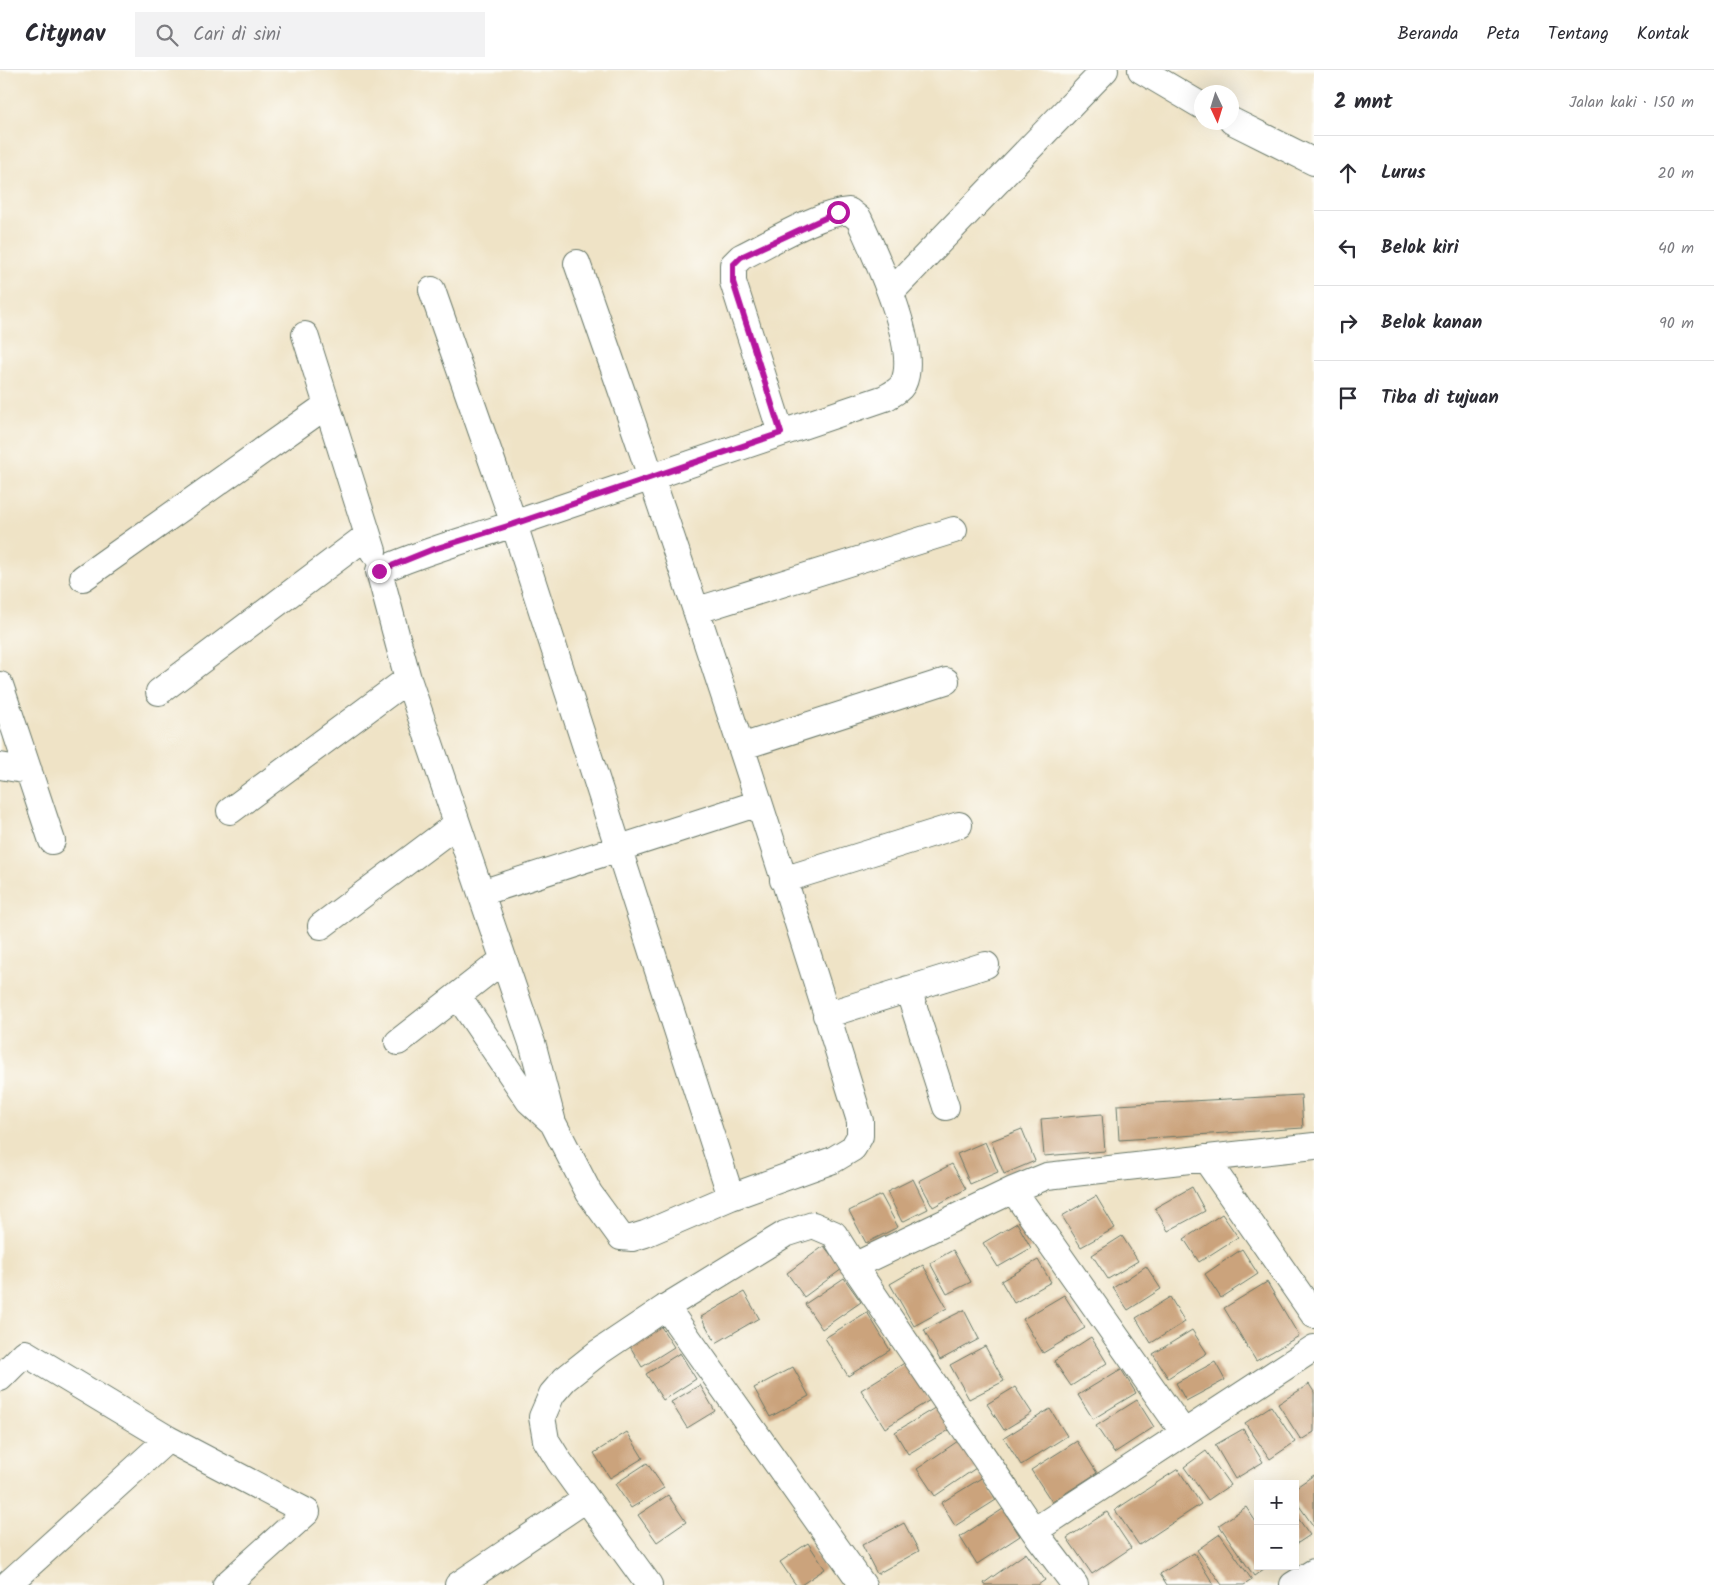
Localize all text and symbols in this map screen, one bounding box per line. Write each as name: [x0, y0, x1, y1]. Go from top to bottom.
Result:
search box: [135, 12, 485, 57]
text: Citynav: [25, 15, 105, 54]
text: Cari di sini: [193, 20, 281, 50]
text: Beranda: [1398, 20, 1459, 49]
text: Peta: [1487, 20, 1520, 49]
text: Tentang: [1548, 20, 1609, 49]
text: Kontak: [1637, 20, 1689, 49]
icon: search: [153, 21, 181, 49]
north arrow: [1194, 85, 1239, 130]
text: 2 mnt: [1334, 86, 1393, 119]
text: Jalan kaki · 150 m: [1569, 90, 1694, 115]
text: Lurus: [1381, 158, 1426, 188]
icon: ahead: [1334, 159, 1362, 187]
text: 20 m: [1658, 161, 1694, 186]
route start: [827, 201, 850, 224]
text: Belok kiri: [1381, 233, 1459, 263]
icon: left: [1334, 234, 1362, 262]
text: 40 m: [1658, 236, 1694, 261]
text: Belok kanan: [1381, 308, 1482, 338]
icon: right: [1334, 309, 1362, 337]
text: 90 m: [1659, 311, 1694, 336]
text: Tiba di tujuan: [1381, 383, 1499, 413]
icon: arrive: [1334, 384, 1362, 412]
route end: [368, 560, 391, 583]
map controls: [1254, 1480, 1299, 1570]
button: +: [1254, 1480, 1299, 1525]
button: −: [1254, 1525, 1299, 1570]

